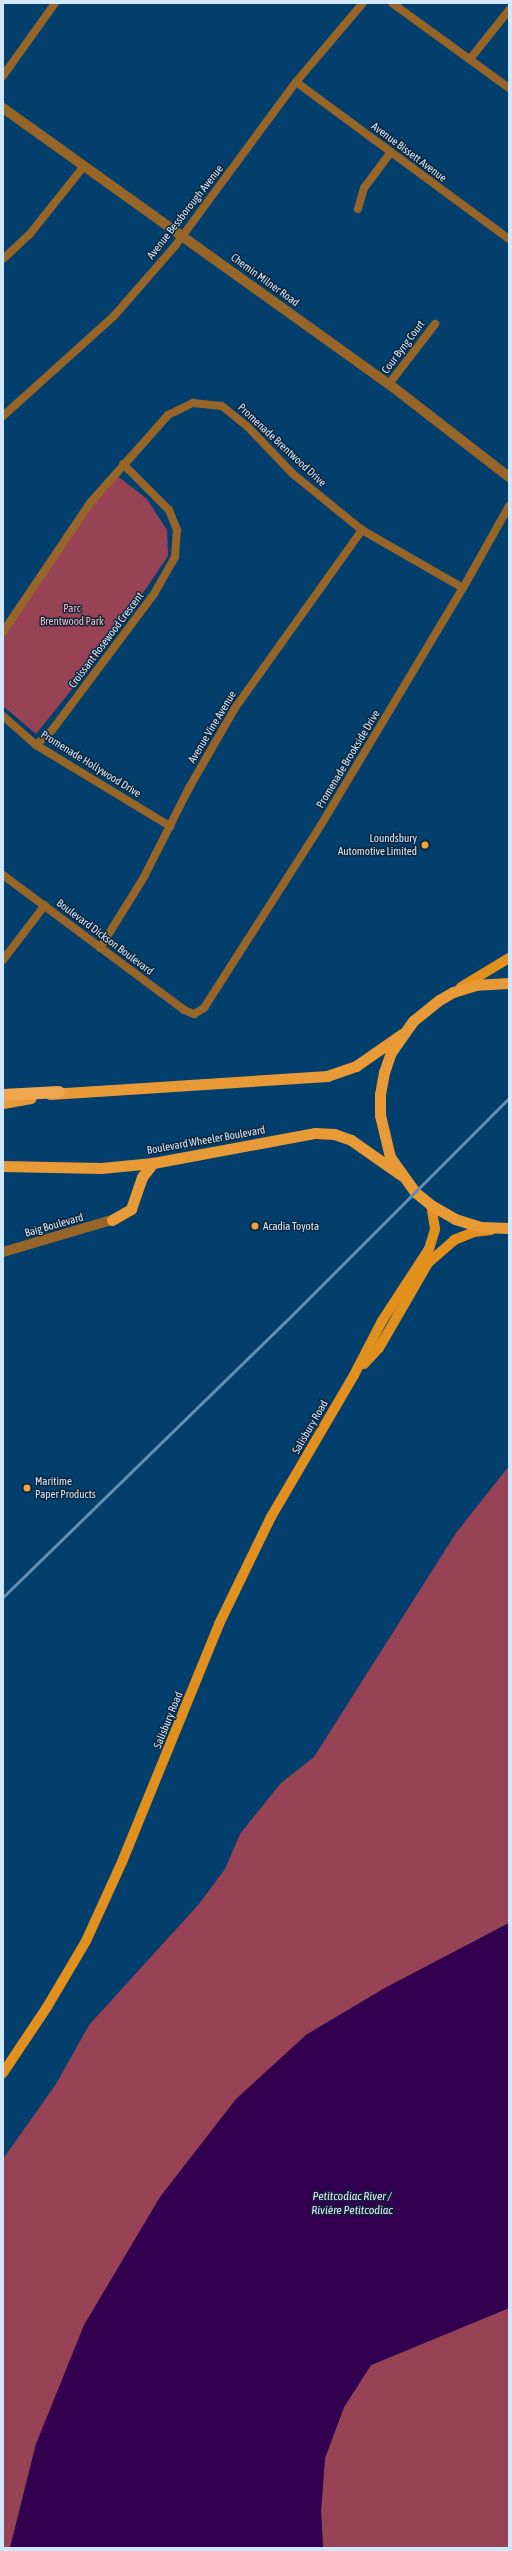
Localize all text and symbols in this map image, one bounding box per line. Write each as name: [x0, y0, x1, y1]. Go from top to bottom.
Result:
street label: Avenue Bissett Avenue: [369, 119, 449, 185]
street label: Avenue Bessborough Avenue: [144, 162, 226, 262]
street label: Chemin Milner Road: [228, 251, 302, 309]
street label: Cour Byng Court: [379, 318, 427, 376]
street label: Promenade Brentwood Drive: [235, 401, 329, 489]
street label: Croissant Rosewood Crescent: [66, 590, 146, 690]
park label: Parc Brentwood Park: [40, 602, 104, 628]
street label: Avenue Vine Avenue: [185, 688, 239, 766]
street label: Promenade Brookside Drive: [314, 708, 382, 810]
street label: Promenade Hollywood Drive: [38, 728, 144, 800]
place label: Loundsbury Automotive Limited: [338, 832, 417, 858]
marker: Loundsbury Automotive Limited: [420, 840, 430, 850]
street label: Boulevard Dickson Boulevard: [54, 896, 156, 978]
street label: Boulevard Wheeler Boulevard: [146, 1123, 266, 1157]
street label: Baig Boulevard: [23, 1210, 85, 1240]
place label: Acadia Toyota: [263, 1219, 319, 1233]
marker: Acadia Toyota: [250, 1221, 260, 1231]
street label: Salisbury Road: [289, 1398, 331, 1456]
place label: Maritime Paper Products: [35, 1475, 96, 1501]
marker: Maritime Paper Products: [22, 1483, 32, 1493]
street label: Salisbury Road: [151, 1690, 185, 1750]
water label: Petitcodiac River / Rivière Petitcodiac: [311, 2190, 393, 2218]

